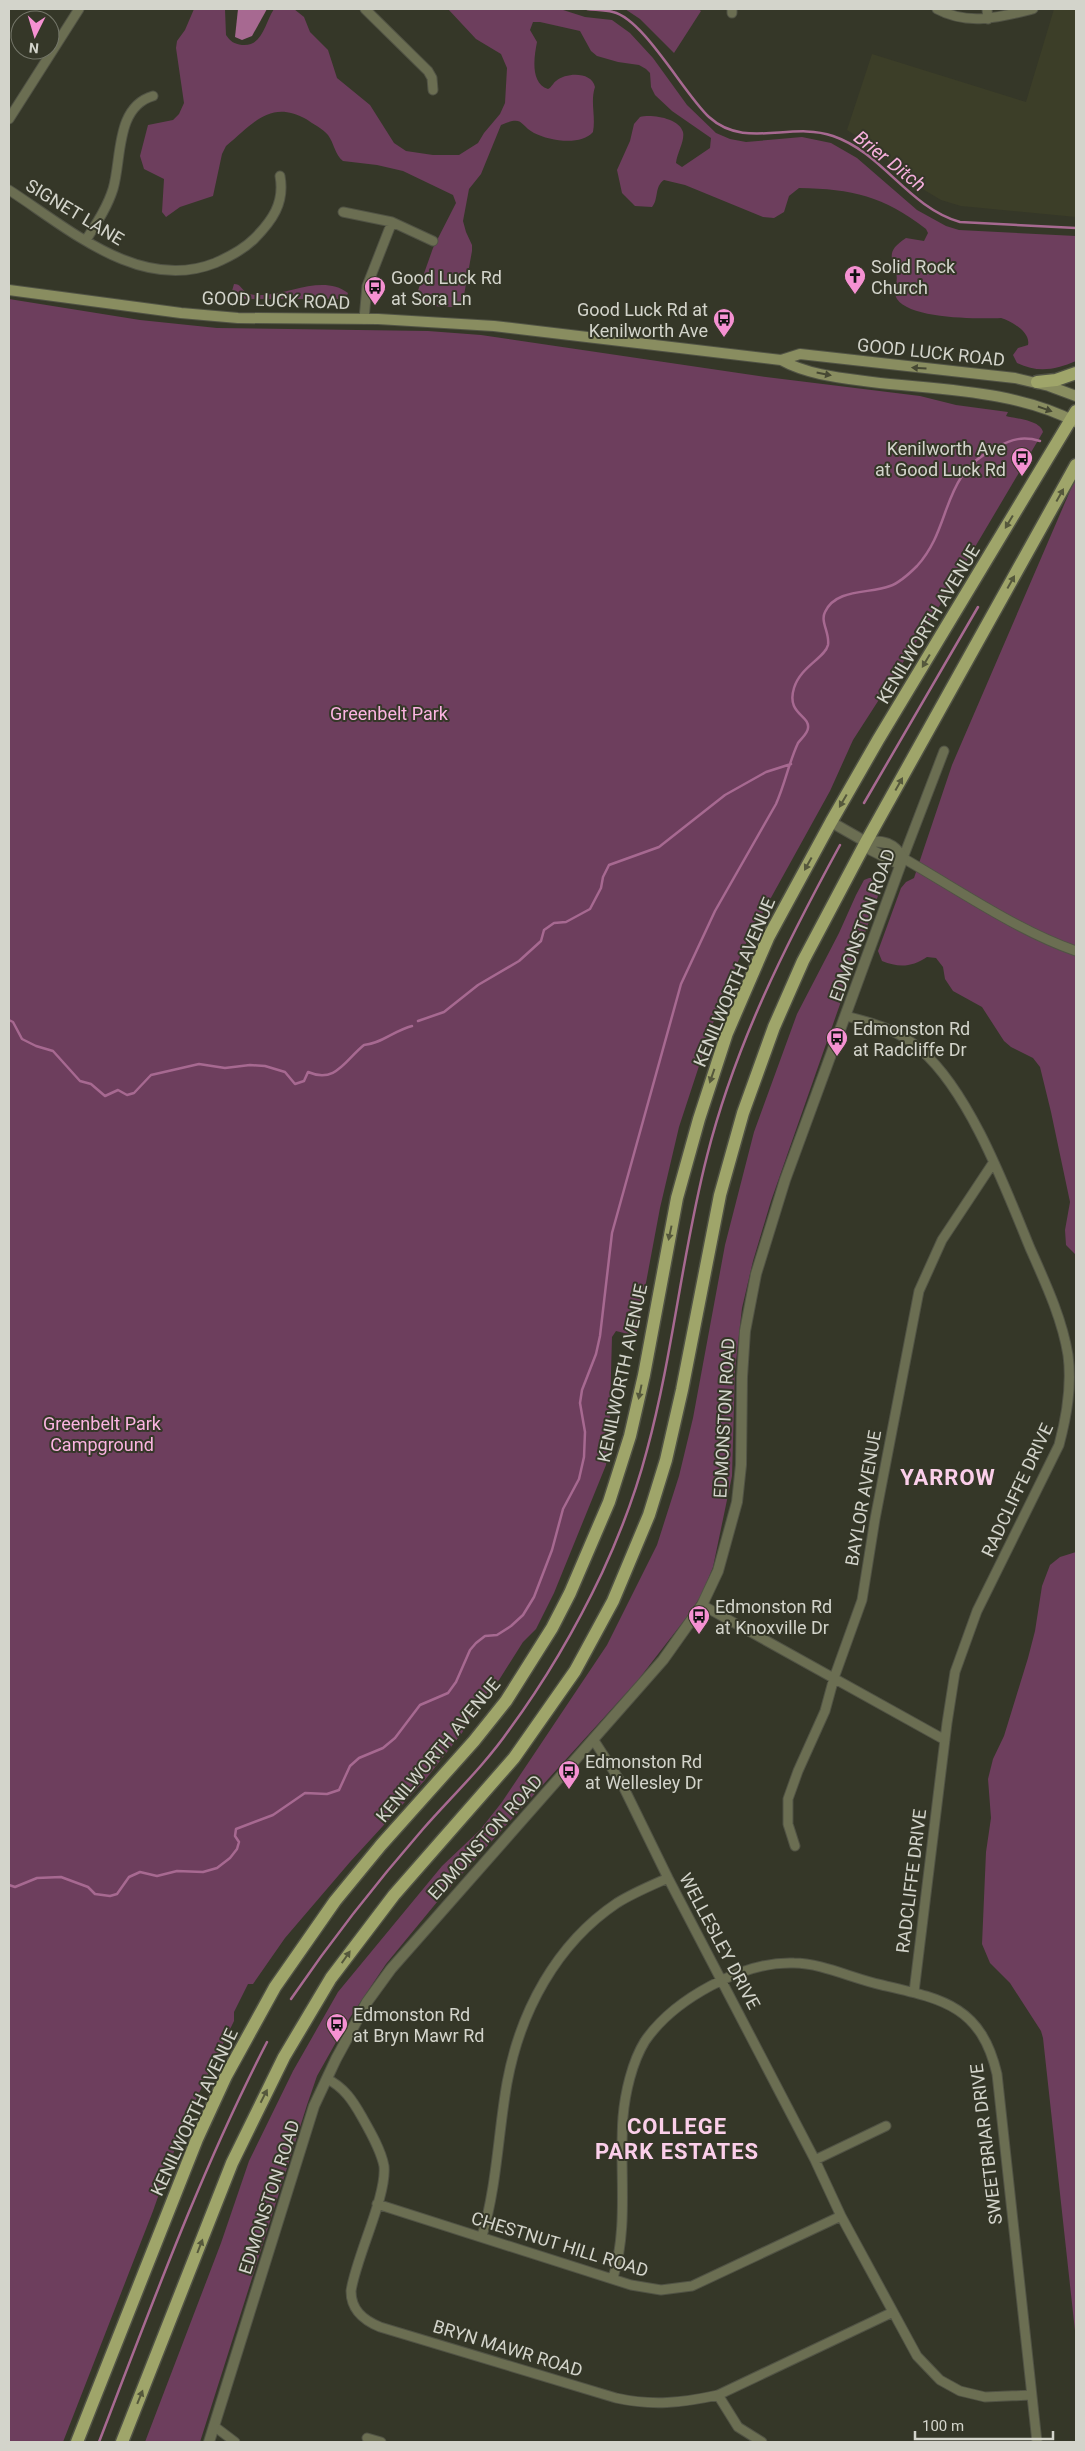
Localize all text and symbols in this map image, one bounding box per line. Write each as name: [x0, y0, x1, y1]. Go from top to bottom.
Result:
north arrow: [10, 10, 60, 60]
text: N: [28, 40, 39, 56]
water label: Brier Ditch: [849, 126, 931, 196]
street label: SIGNET LANE: [22, 175, 128, 249]
place label: Solid Rock Church: [871, 256, 956, 298]
church icon: Solid Rock Church: [843, 264, 867, 295]
place label: Good Luck Rd at Sora Ln: [391, 267, 502, 309]
bus stop icon: Good Luck Rd at Sora Ln: [363, 275, 387, 306]
street label: GOOD LUCK ROAD: [201, 287, 351, 313]
place label: Good Luck Rd at Kenilworth Ave: [577, 299, 708, 341]
bus stop icon: Good Luck Rd at Kenilworth Ave: [712, 307, 736, 338]
street label: GOOD LUCK ROAD: [856, 334, 1006, 370]
one-way arrow: [911, 363, 927, 371]
one-way arrow: [817, 371, 833, 379]
one-way arrow: [1038, 405, 1053, 413]
place label: Kenilworth Ave at Good Luck Rd: [875, 438, 1006, 480]
bus stop icon: Kenilworth Ave at Good Luck Rd: [1010, 446, 1034, 477]
one-way arrow: [1056, 487, 1064, 502]
one-way arrow: [1005, 515, 1014, 528]
street label: KENILWORTH AVENUE: [872, 541, 984, 707]
one-way arrow: [1007, 575, 1015, 589]
one-way arrow: [921, 654, 930, 667]
park label: Greenbelt Park: [330, 703, 449, 724]
one-way arrow: [894, 777, 903, 791]
one-way arrow: [839, 794, 848, 808]
street label: EDMONSTON ROAD: [825, 846, 899, 1004]
one-way arrow: [803, 858, 812, 871]
street label: KENILWORTH AVENUE: [689, 894, 779, 1070]
place label: Edmonston Rd at Radcliffe Dr: [853, 1018, 970, 1060]
bus stop icon: Edmonston Rd at Radcliffe Dr: [825, 1026, 849, 1057]
one-way arrow: [708, 1069, 716, 1084]
one-way arrow: [665, 1225, 673, 1241]
street label: KENILWORTH AVENUE: [593, 1282, 651, 1464]
street label: EDMONSTON ROAD: [709, 1337, 739, 1499]
one-way arrow: [636, 1385, 644, 1400]
park label: Greenbelt Park Campground: [43, 1413, 162, 1455]
street label: RADCLIFFE DRIVE: [977, 1420, 1057, 1560]
street label: BAYLOR AVENUE: [841, 1429, 885, 1567]
district label: YARROW: [900, 1465, 996, 1490]
place label: Edmonston Rd at Knoxville Dr: [715, 1596, 832, 1638]
bus stop icon: Edmonston Rd at Knoxville Dr: [687, 1604, 711, 1635]
street label: KENILWORTH AVENUE: [371, 1674, 505, 1826]
place label: Edmonston Rd at Wellesley Dr: [585, 1751, 703, 1793]
bus stop icon: Edmonston Rd at Wellesley Dr: [557, 1759, 581, 1790]
street label: EDMONSTON ROAD: [423, 1770, 547, 1904]
street label: RADCLIFFE DRIVE: [892, 1808, 930, 1954]
street label: WELLESLEY DRIVE: [675, 1869, 765, 2013]
one-way arrow: [341, 1950, 351, 1963]
place label: Edmonston Rd at Bryn Mawr Rd: [353, 2004, 484, 2046]
bus stop icon: Edmonston Rd at Bryn Mawr Rd: [325, 2012, 349, 2043]
street label: KENILWORTH AVENUE: [146, 2025, 242, 2199]
street label: SWEETBRIAR DRIVE: [966, 2062, 1006, 2226]
one-way arrow: [259, 2089, 268, 2104]
district label: COLLEGE PARK ESTATES: [595, 2114, 759, 2164]
street label: EDMONSTON ROAD: [234, 2117, 304, 2277]
street label: CHESTNUT HILL ROAD: [469, 2207, 651, 2281]
one-way arrow: [196, 2238, 204, 2253]
street label: BRYN MAWR ROAD: [431, 2315, 585, 2381]
one-way arrow: [137, 2390, 145, 2404]
scale bar: [915, 2408, 1052, 2440]
text: 100 m: [922, 2417, 964, 2435]

